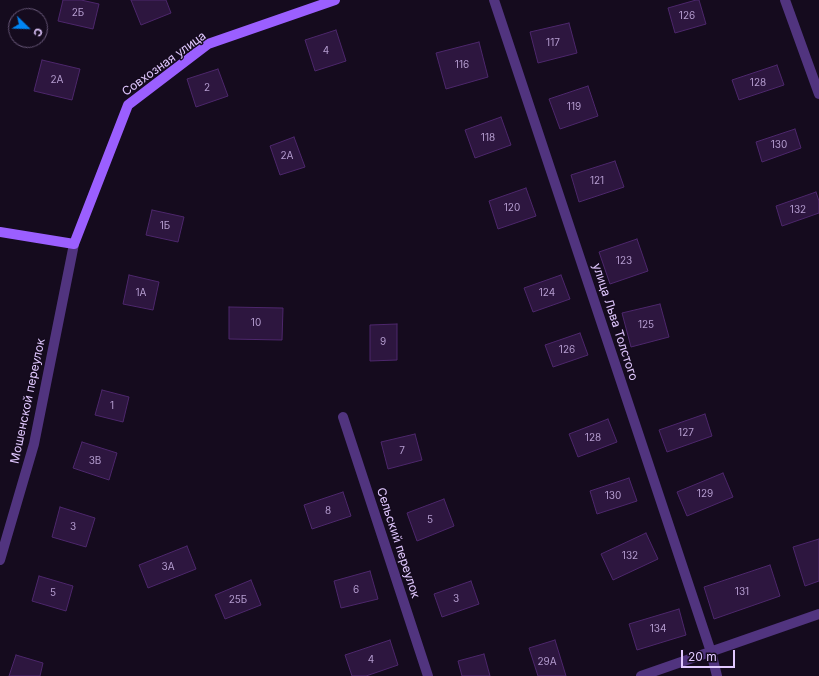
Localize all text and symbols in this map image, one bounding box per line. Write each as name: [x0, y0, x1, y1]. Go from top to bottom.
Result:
house number: 2Б: [72, 7, 84, 19]
north arrow: [8, 8, 48, 48]
house number: 126: [679, 10, 695, 22]
text: С: [30, 26, 46, 39]
street label: Совхозная улица: [119, 29, 209, 99]
house number: 117: [546, 37, 560, 49]
house number: 4: [323, 45, 329, 57]
house number: 116: [455, 59, 469, 71]
house number: 2А: [51, 74, 63, 86]
house number: 128: [750, 77, 766, 89]
house number: 2: [204, 82, 210, 94]
house number: 119: [567, 101, 581, 113]
house number: 118: [481, 132, 495, 144]
house number: 130: [771, 139, 787, 151]
house number: 2А: [281, 150, 293, 162]
house number: 121: [590, 175, 604, 187]
house number: 120: [504, 202, 520, 214]
house number: 132: [790, 204, 806, 216]
house number: 1Б: [160, 220, 170, 232]
house number: 123: [616, 255, 632, 267]
street label: улица Льва Толстого: [589, 261, 641, 383]
house number: 1А: [136, 287, 146, 299]
house number: 124: [539, 287, 555, 299]
house number: 10: [251, 317, 261, 329]
house number: 125: [638, 319, 654, 331]
house number: 9: [380, 336, 386, 348]
street label: Мошенской переулок: [8, 337, 48, 465]
house number: 126: [559, 344, 575, 356]
house number: 1: [110, 400, 114, 412]
house number: 127: [678, 427, 694, 439]
house number: 128: [585, 432, 601, 444]
house number: 7: [399, 445, 405, 457]
house number: 3В: [89, 455, 101, 467]
street label: Сельский переулок: [373, 486, 423, 600]
house number: 129: [697, 488, 713, 500]
house number: 130: [605, 490, 621, 502]
house number: 8: [325, 505, 331, 517]
house number: 5: [427, 514, 433, 526]
house number: 3: [70, 521, 76, 533]
house number: 132: [622, 550, 638, 562]
house number: 3А: [161, 561, 175, 573]
house number: 6: [353, 584, 359, 596]
house number: 131: [735, 586, 749, 598]
house number: 5: [50, 587, 56, 599]
house number: 3: [453, 593, 459, 605]
house number: 25Б: [229, 594, 247, 606]
house number: 134: [650, 623, 666, 635]
scale bar: [683, 642, 737, 668]
text: 20 m: [688, 649, 717, 664]
house number: 4: [368, 654, 374, 666]
house number: 29А: [537, 656, 557, 668]

